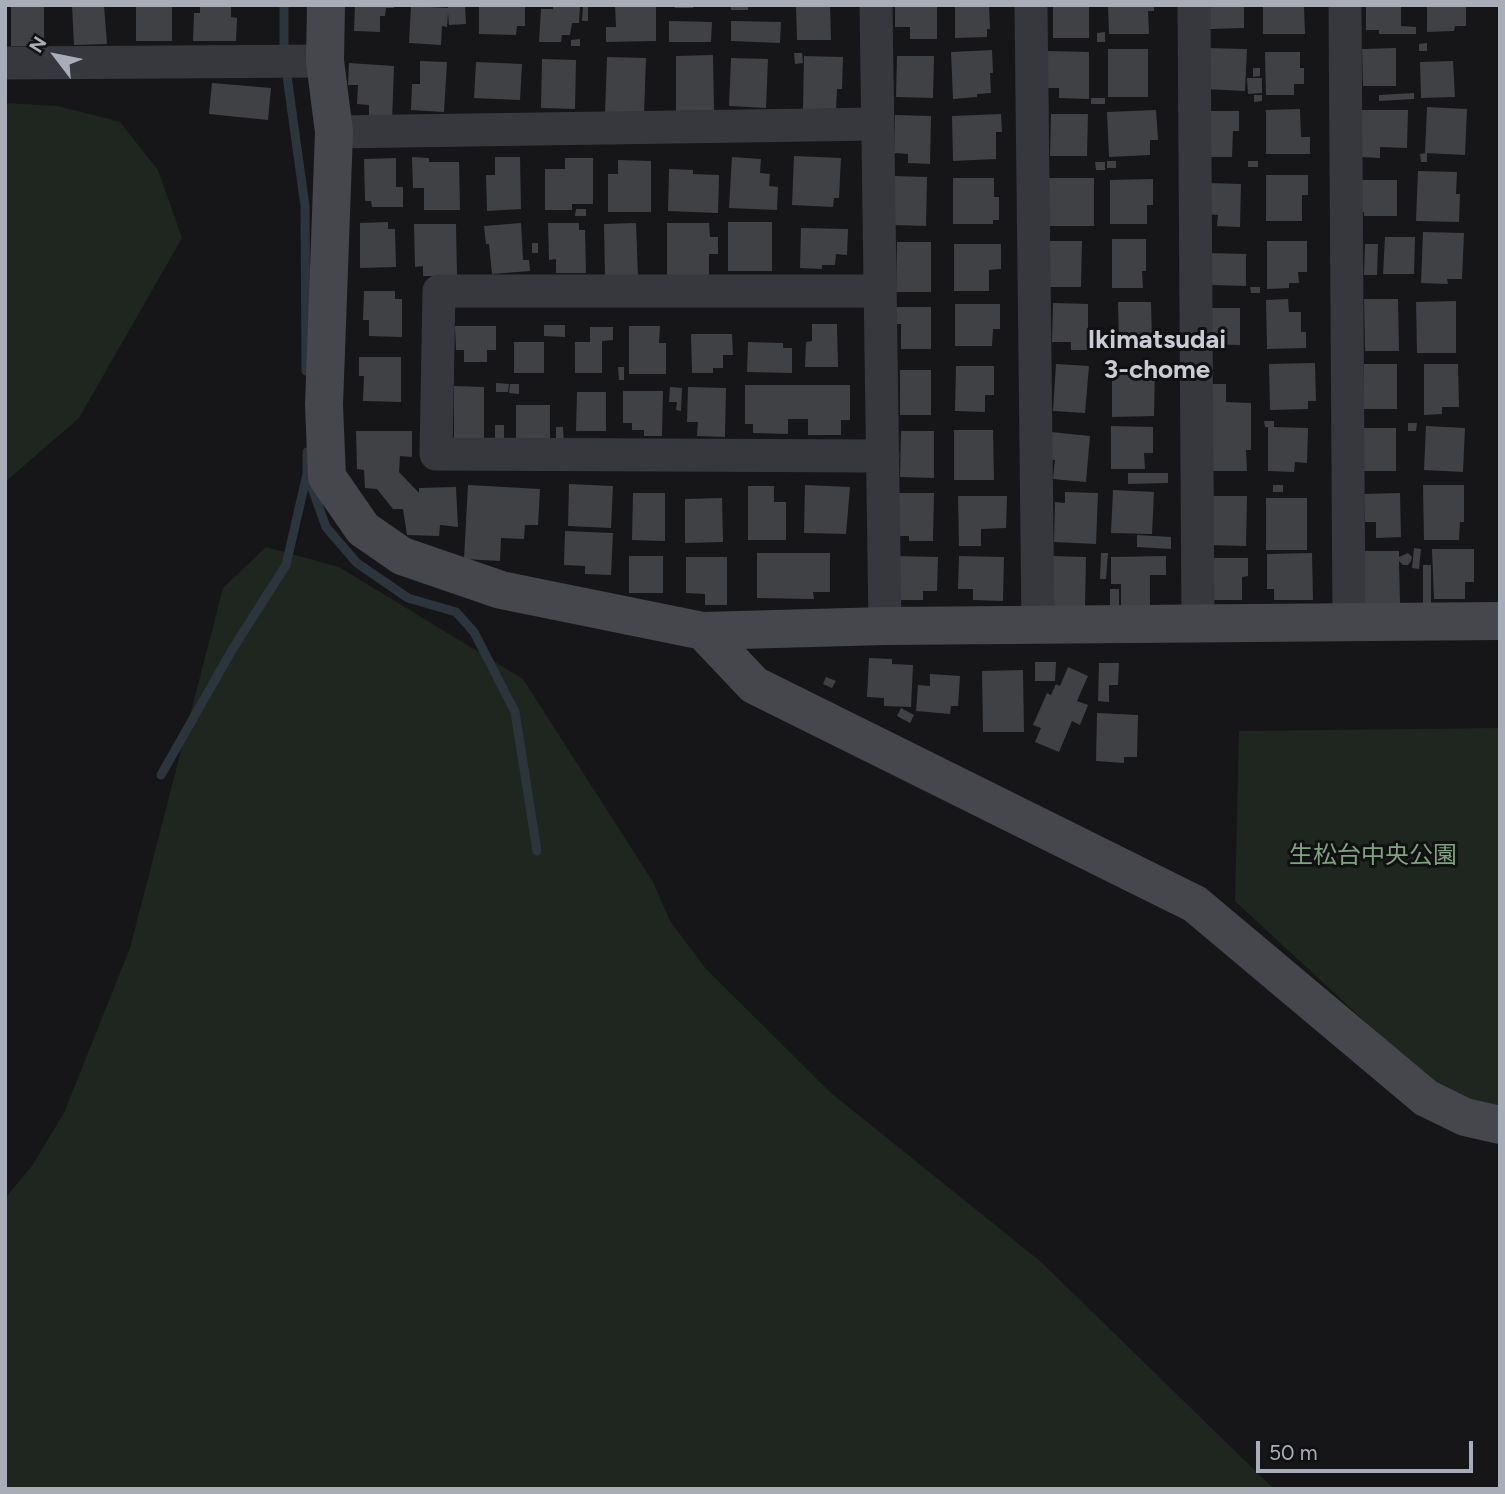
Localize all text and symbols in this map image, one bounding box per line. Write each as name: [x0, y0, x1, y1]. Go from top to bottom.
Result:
north arrow: [21, 21, 91, 91]
text: N: [24, 32, 51, 57]
district label: Ikimatsudai 3-chome: [1088, 324, 1226, 386]
park label: 生松台中央公園: [1289, 842, 1457, 870]
scale bar: [1260, 1428, 1477, 1472]
text: 50 m: [1269, 1440, 1318, 1465]

